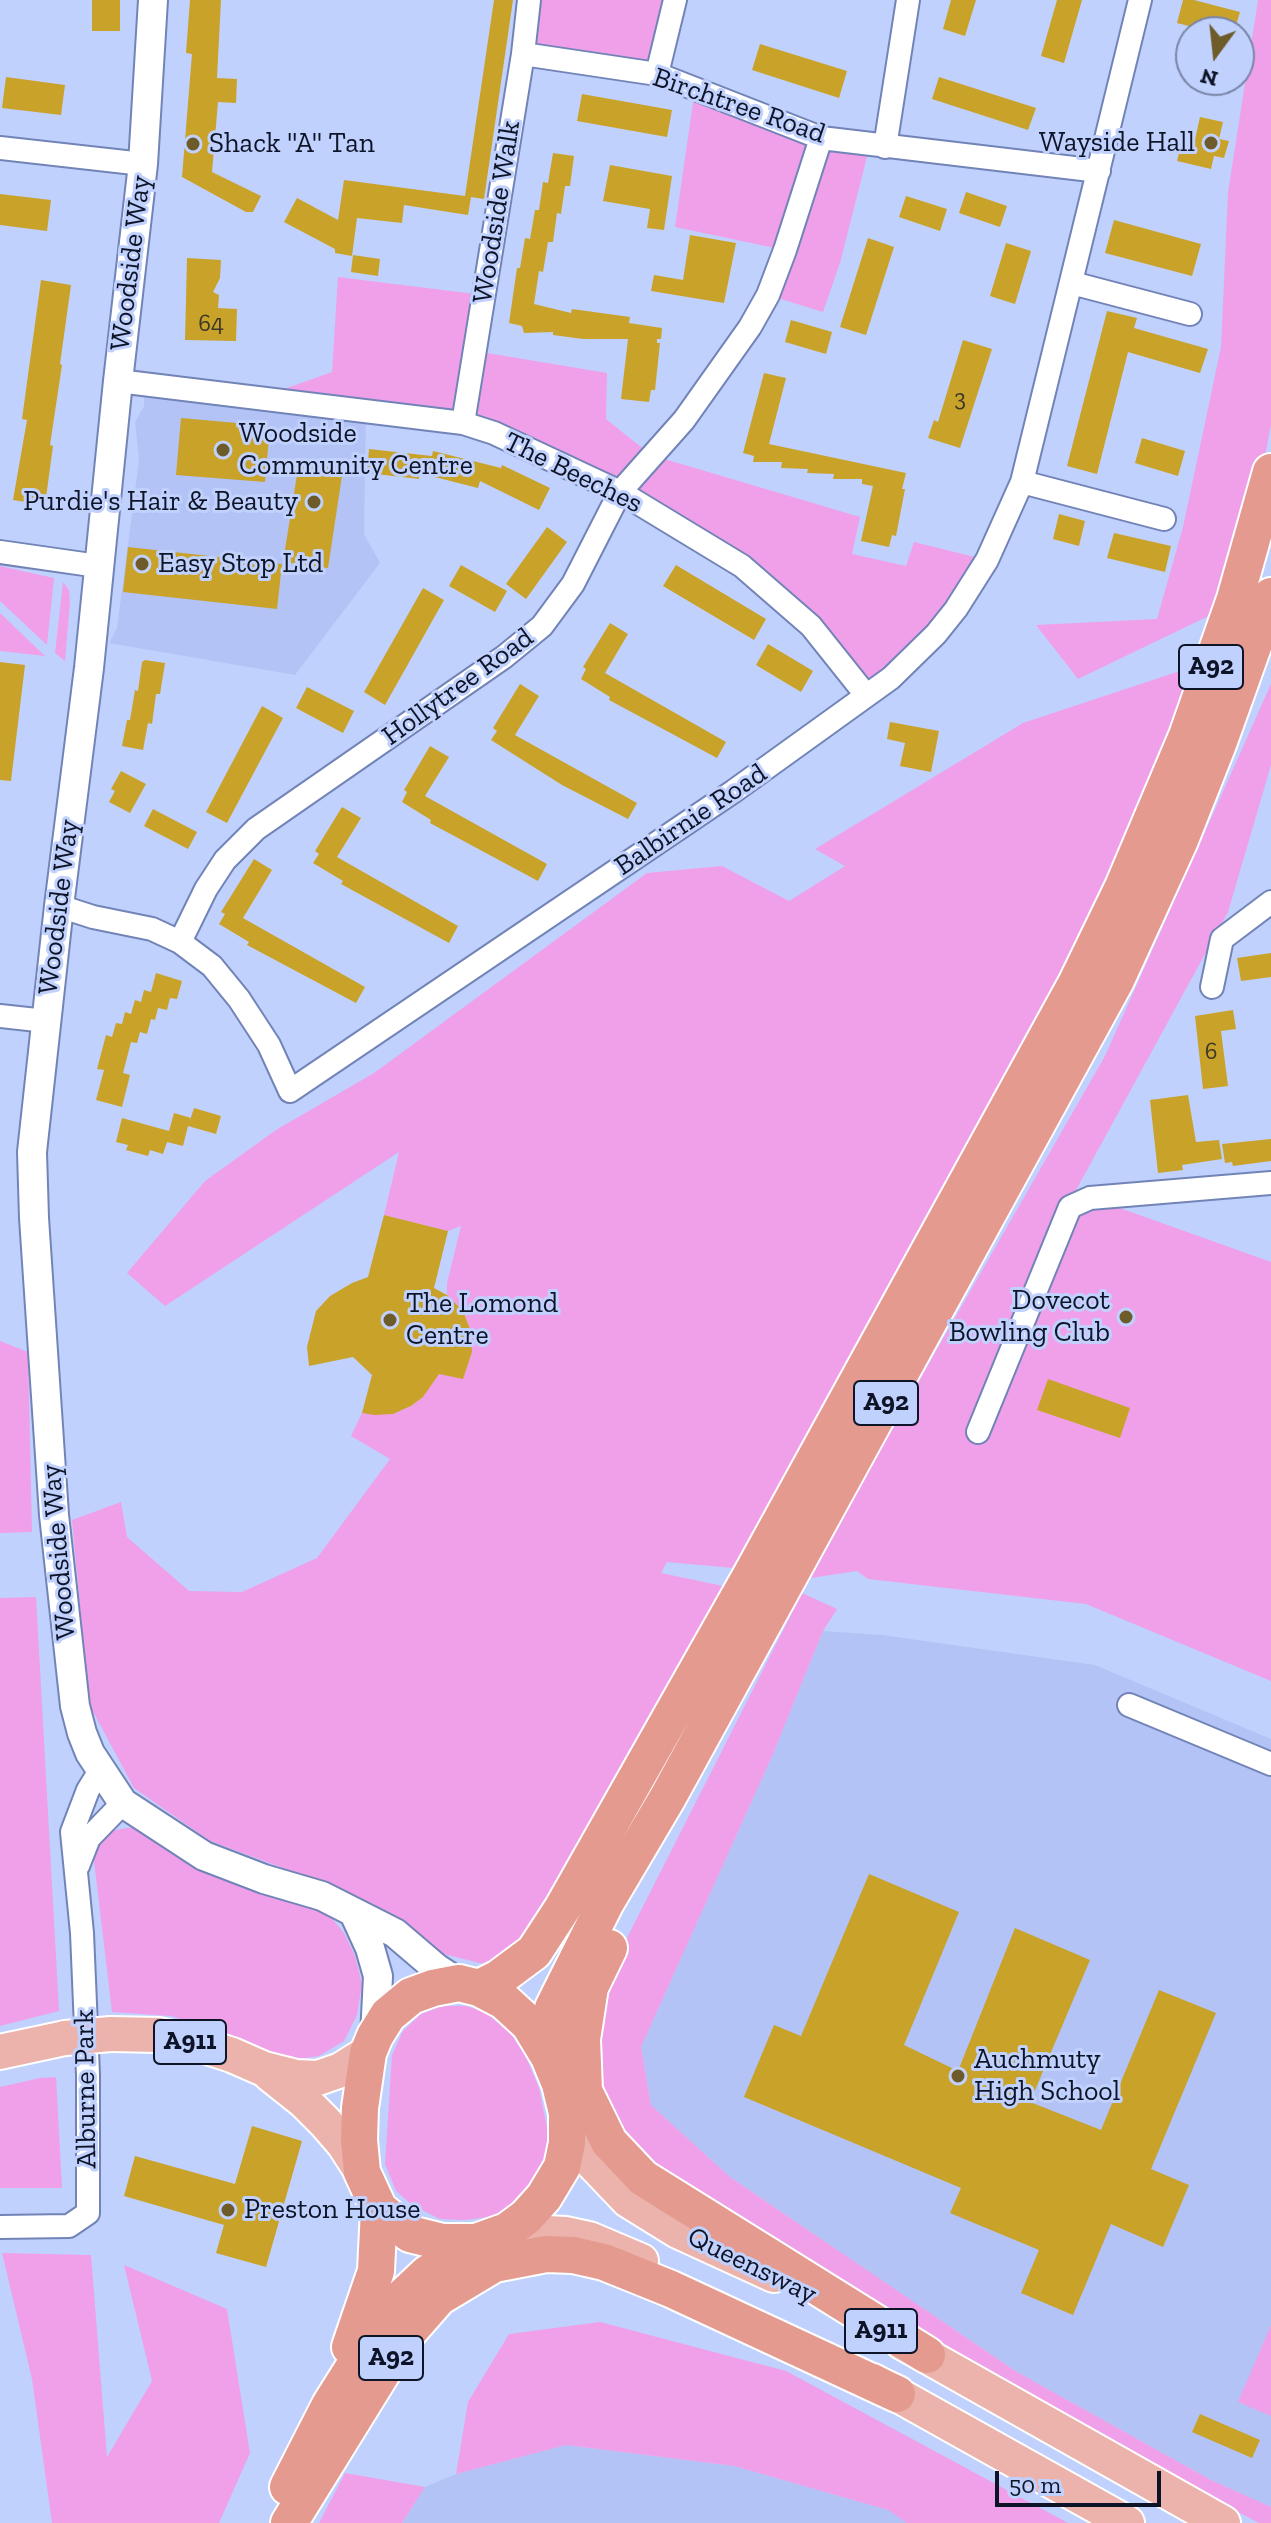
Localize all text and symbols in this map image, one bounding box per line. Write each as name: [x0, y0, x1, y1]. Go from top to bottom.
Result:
north arrow: [1175, 16, 1255, 96]
street label: Birchtree Road: [648, 61, 830, 151]
text: N: [1198, 63, 1221, 93]
street label: Woodside Walk: [466, 118, 528, 306]
place label: Wayside Hall: [1039, 126, 1195, 160]
place label: Shack "A" Tan: [209, 127, 375, 161]
marker: Wayside Hall: [1202, 134, 1220, 152]
marker: Shack "A" Tan: [184, 135, 202, 153]
street label: Woodside Way: [104, 174, 158, 352]
house number: 64: [198, 310, 224, 338]
house number: 3: [954, 385, 966, 413]
place label: Woodside Community Centre: [239, 417, 473, 483]
street label: The Beeches: [498, 425, 648, 521]
marker: Woodside Community Centre: [214, 441, 232, 459]
place label: Purdie's Hair & Beauty: [23, 485, 298, 519]
marker: Purdie's Hair & Beauty: [305, 493, 323, 511]
place label: Easy Stop Ltd: [158, 547, 323, 581]
marker: Easy Stop Ltd: [133, 555, 151, 573]
street label: Hollytree Road: [376, 621, 540, 753]
road number: A92: [1179, 645, 1243, 689]
street label: Balbirnie Road: [609, 757, 773, 883]
street label: Woodside Way: [32, 818, 86, 996]
house number: 6: [1205, 1038, 1217, 1066]
place label: Dovecot Bowling Club: [949, 1284, 1110, 1350]
place label: The Lomond Centre: [406, 1287, 558, 1353]
marker: Dovecot Bowling Club: [1117, 1308, 1135, 1326]
marker: The Lomond Centre: [381, 1311, 399, 1329]
road number: A92: [854, 1381, 918, 1425]
street label: Woodside Way: [35, 1463, 83, 1641]
street label: Alburne Park: [68, 2009, 104, 2169]
road number: A911: [154, 2020, 226, 2064]
place label: Auchmuty High School: [974, 2043, 1120, 2109]
marker: Auchmuty High School: [949, 2067, 967, 2085]
place label: Preston House: [244, 2193, 420, 2227]
marker: Preston House: [219, 2201, 237, 2219]
street label: Queensway: [682, 2220, 822, 2312]
road number: A911: [845, 2309, 917, 2353]
road number: A92: [359, 2336, 423, 2380]
scale bar: [999, 2455, 1165, 2505]
text: 50 m: [1009, 2470, 1061, 2499]

